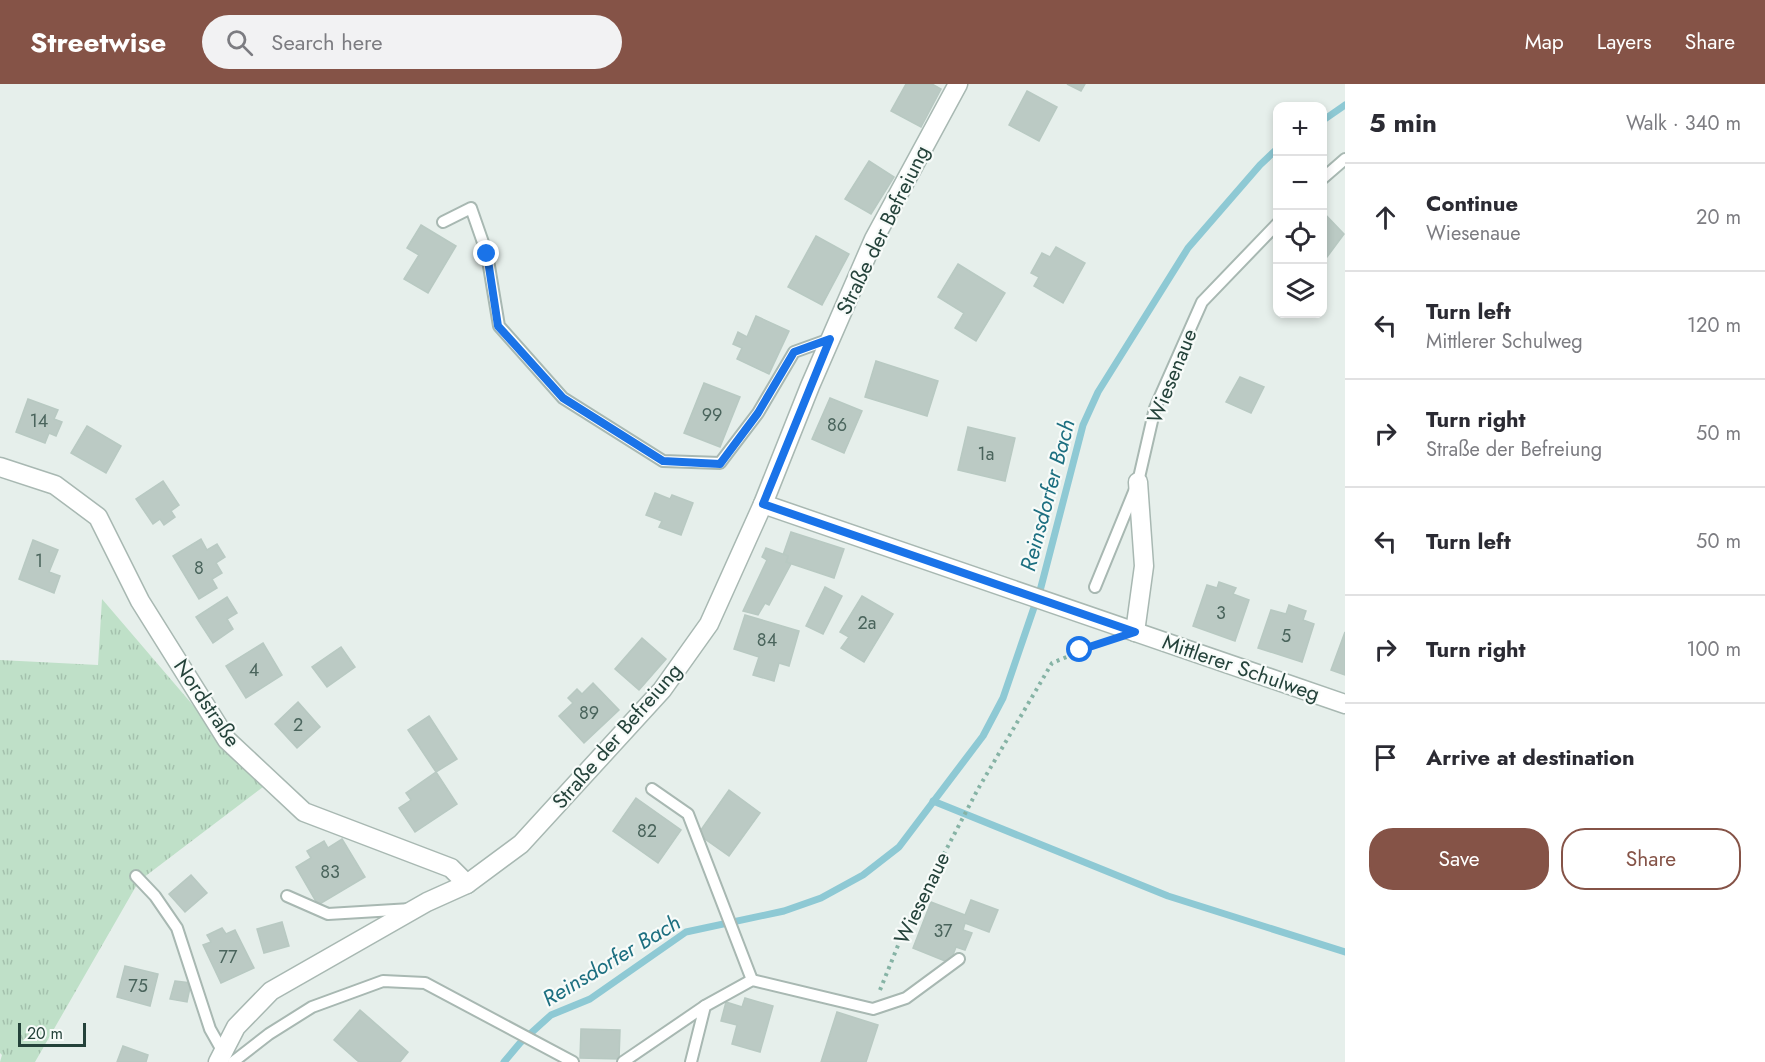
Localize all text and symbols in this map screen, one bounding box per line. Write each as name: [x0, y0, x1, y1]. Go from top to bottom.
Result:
search box: [202, 15, 622, 69]
text: Streetwise: [30, 22, 166, 63]
icon: search: [223, 26, 256, 59]
text: Search here: [271, 26, 383, 58]
text: Map: [1525, 27, 1564, 57]
text: Layers: [1597, 27, 1652, 57]
text: Share: [1685, 27, 1735, 57]
map controls: [1273, 102, 1327, 318]
button: +: [1273, 102, 1327, 156]
text: 5 min: [1369, 104, 1437, 142]
text: Walk · 340 m: [1626, 109, 1741, 138]
street label: Straße der Befreiung: [829, 140, 937, 320]
button: −: [1273, 156, 1327, 210]
text: Continue: [1426, 187, 1518, 219]
icon: ahead: [1369, 201, 1402, 234]
text: 20 m: [1696, 203, 1741, 232]
button: locate: [1273, 210, 1327, 264]
text: Wiesenaue: [1426, 219, 1521, 248]
route end: [473, 240, 499, 266]
button: layers: [1273, 264, 1327, 318]
text: Turn left: [1426, 295, 1511, 327]
icon: left: [1369, 309, 1402, 342]
text: 120 m: [1687, 311, 1741, 340]
street label: Wiesenaue: [1139, 324, 1205, 428]
text: Mittlerer Schulweg: [1426, 327, 1583, 356]
house number: 99: [702, 402, 722, 428]
text: Turn right: [1426, 403, 1526, 435]
house number: 14: [30, 408, 48, 434]
house number: 86: [827, 412, 847, 438]
water label: Reinsdorfer Bach: [1011, 416, 1083, 574]
icon: right: [1369, 417, 1402, 450]
text: 50 m: [1696, 419, 1741, 448]
text: Straße der Befreiung: [1426, 435, 1602, 464]
house number: 1a: [978, 441, 994, 467]
icon: left: [1369, 525, 1402, 558]
text: Turn left: [1426, 525, 1511, 557]
text: 50 m: [1696, 527, 1741, 556]
house number: 1: [35, 548, 43, 574]
house number: 8: [194, 555, 204, 581]
house number: 3: [1216, 600, 1226, 626]
house number: 2a: [858, 610, 876, 636]
house number: 5: [1281, 623, 1291, 649]
house number: 84: [757, 627, 777, 653]
street label: Mittlerer Schulweg: [1158, 627, 1324, 709]
icon: right: [1369, 633, 1402, 666]
text: Turn right: [1426, 633, 1526, 665]
text: 100 m: [1686, 635, 1741, 664]
route start: [1066, 636, 1092, 662]
street label: Nordstraße: [166, 653, 248, 753]
street label: Straße der Befreiung: [545, 656, 689, 816]
house number: 4: [249, 657, 259, 683]
house number: 89: [579, 700, 599, 726]
house number: 2: [293, 712, 303, 738]
icon: arrive: [1369, 741, 1402, 774]
text: Arrive at destination: [1426, 741, 1635, 773]
house number: 82: [637, 818, 657, 844]
button: Save: [1369, 828, 1549, 890]
button: Share: [1561, 828, 1741, 890]
street label: Wiesenaue: [887, 847, 957, 949]
house number: 83: [320, 859, 340, 885]
water label: Reinsdorfer Bach: [536, 906, 686, 1014]
house number: 37: [933, 918, 953, 944]
house number: 77: [219, 944, 238, 970]
house number: 75: [128, 973, 148, 999]
scale bar: [18, 1020, 86, 1048]
text: 20 m: [27, 1022, 63, 1045]

